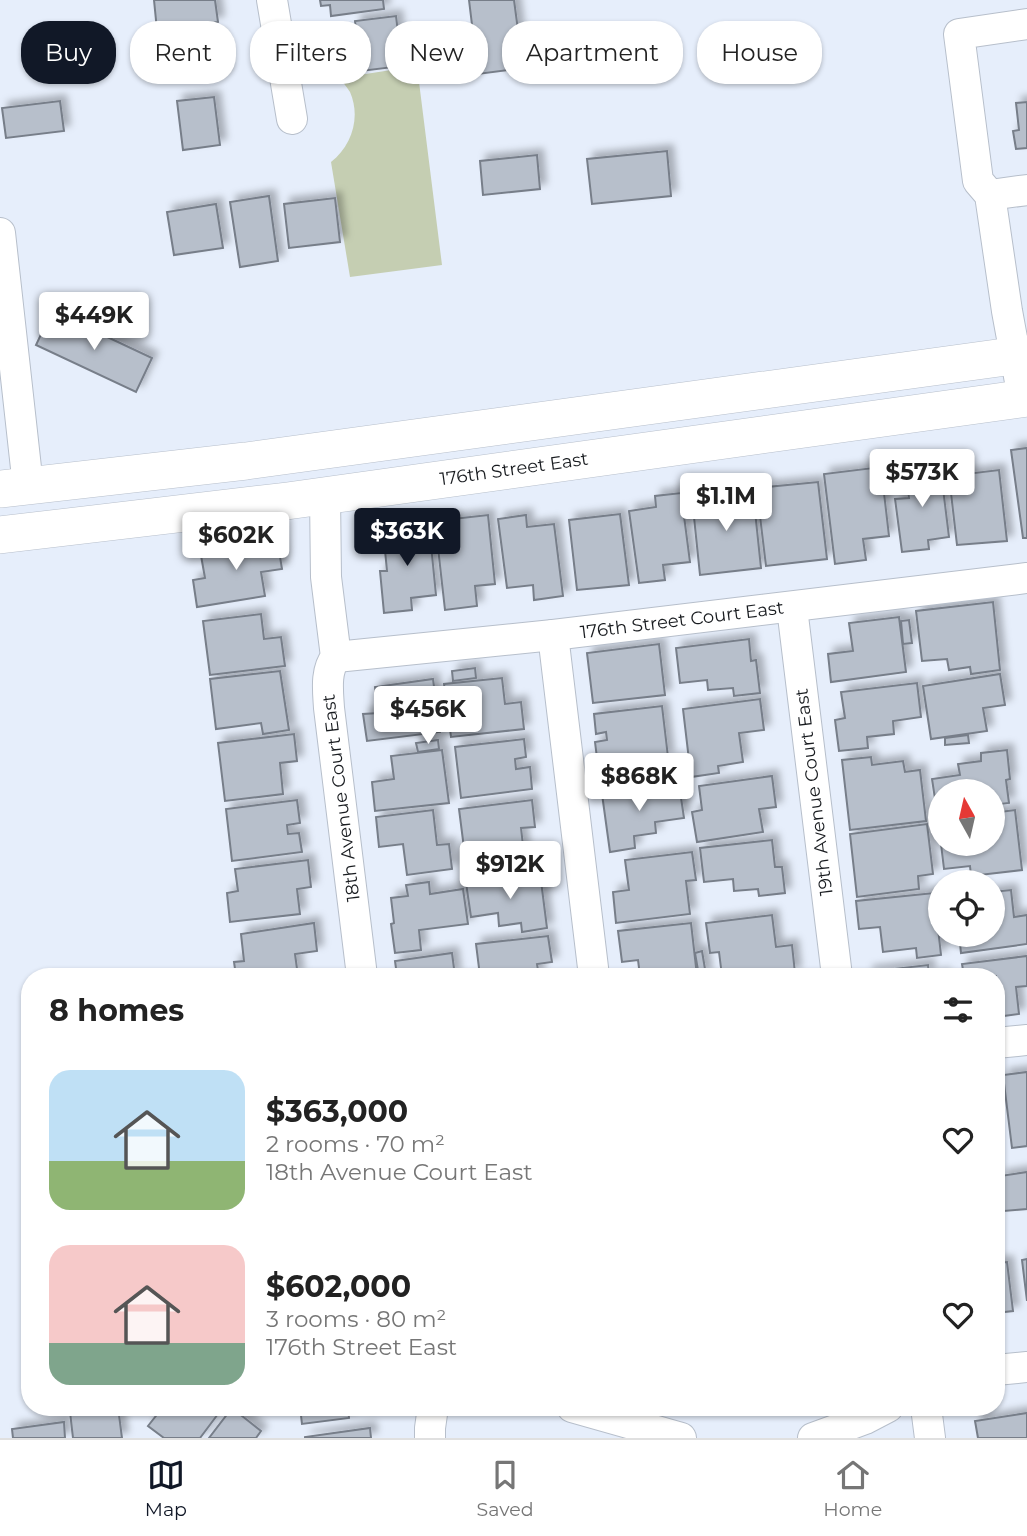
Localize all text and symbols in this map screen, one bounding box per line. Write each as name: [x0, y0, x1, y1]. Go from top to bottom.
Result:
chip: Buy: [21, 21, 116, 84]
chip: Rent: [130, 21, 236, 84]
chip: Filters: [250, 21, 371, 84]
chip: New: [385, 21, 488, 84]
chip: Apartment: [502, 21, 683, 84]
chip: House: [697, 21, 822, 84]
pin: $449K: [45, 292, 143, 352]
text: $449K: [55, 301, 133, 329]
street label: 176th Street East: [438, 448, 590, 490]
pin: $573K: [873, 449, 971, 509]
text: $573K: [886, 458, 958, 486]
pin: $1.1M: [677, 474, 775, 533]
text: $1.1M: [696, 482, 756, 510]
pin: $363K: [358, 508, 456, 568]
pin: $602K: [187, 512, 285, 572]
text: $363K: [370, 517, 444, 545]
text: $602K: [198, 521, 274, 549]
street label: 176th Street Court East: [579, 597, 785, 643]
pin: $456K: [379, 686, 477, 746]
street label: 19th Avenue Court East: [790, 687, 838, 897]
street label: 18th Avenue Court East: [317, 693, 365, 903]
text: $456K: [390, 695, 466, 723]
pin: $868K: [590, 754, 688, 813]
text: $868K: [601, 762, 677, 790]
north arrow: [928, 779, 1004, 856]
map controls: [928, 779, 1005, 947]
pin: $912K: [461, 842, 559, 901]
text: $912K: [476, 850, 544, 878]
button: locate: [928, 870, 1005, 947]
icon: filters: [939, 991, 977, 1029]
text: 8 homes: [49, 992, 184, 1029]
text: $363,000: [266, 1093, 408, 1130]
icon: home: [105, 1098, 189, 1182]
icon: heart: [939, 1121, 977, 1159]
text: 2 rooms · 70 m²: [266, 1130, 445, 1158]
text: 18th Avenue Court East: [266, 1158, 533, 1186]
text: $602,000: [266, 1268, 411, 1305]
icon: home: [105, 1273, 189, 1357]
icon: heart: [939, 1296, 977, 1334]
text: 3 rooms · 80 m²: [266, 1305, 446, 1333]
text: 176th Street East: [266, 1333, 457, 1361]
tab: Map: [145, 1456, 187, 1521]
tab: Saved: [477, 1456, 534, 1521]
tab: Home: [823, 1456, 882, 1521]

